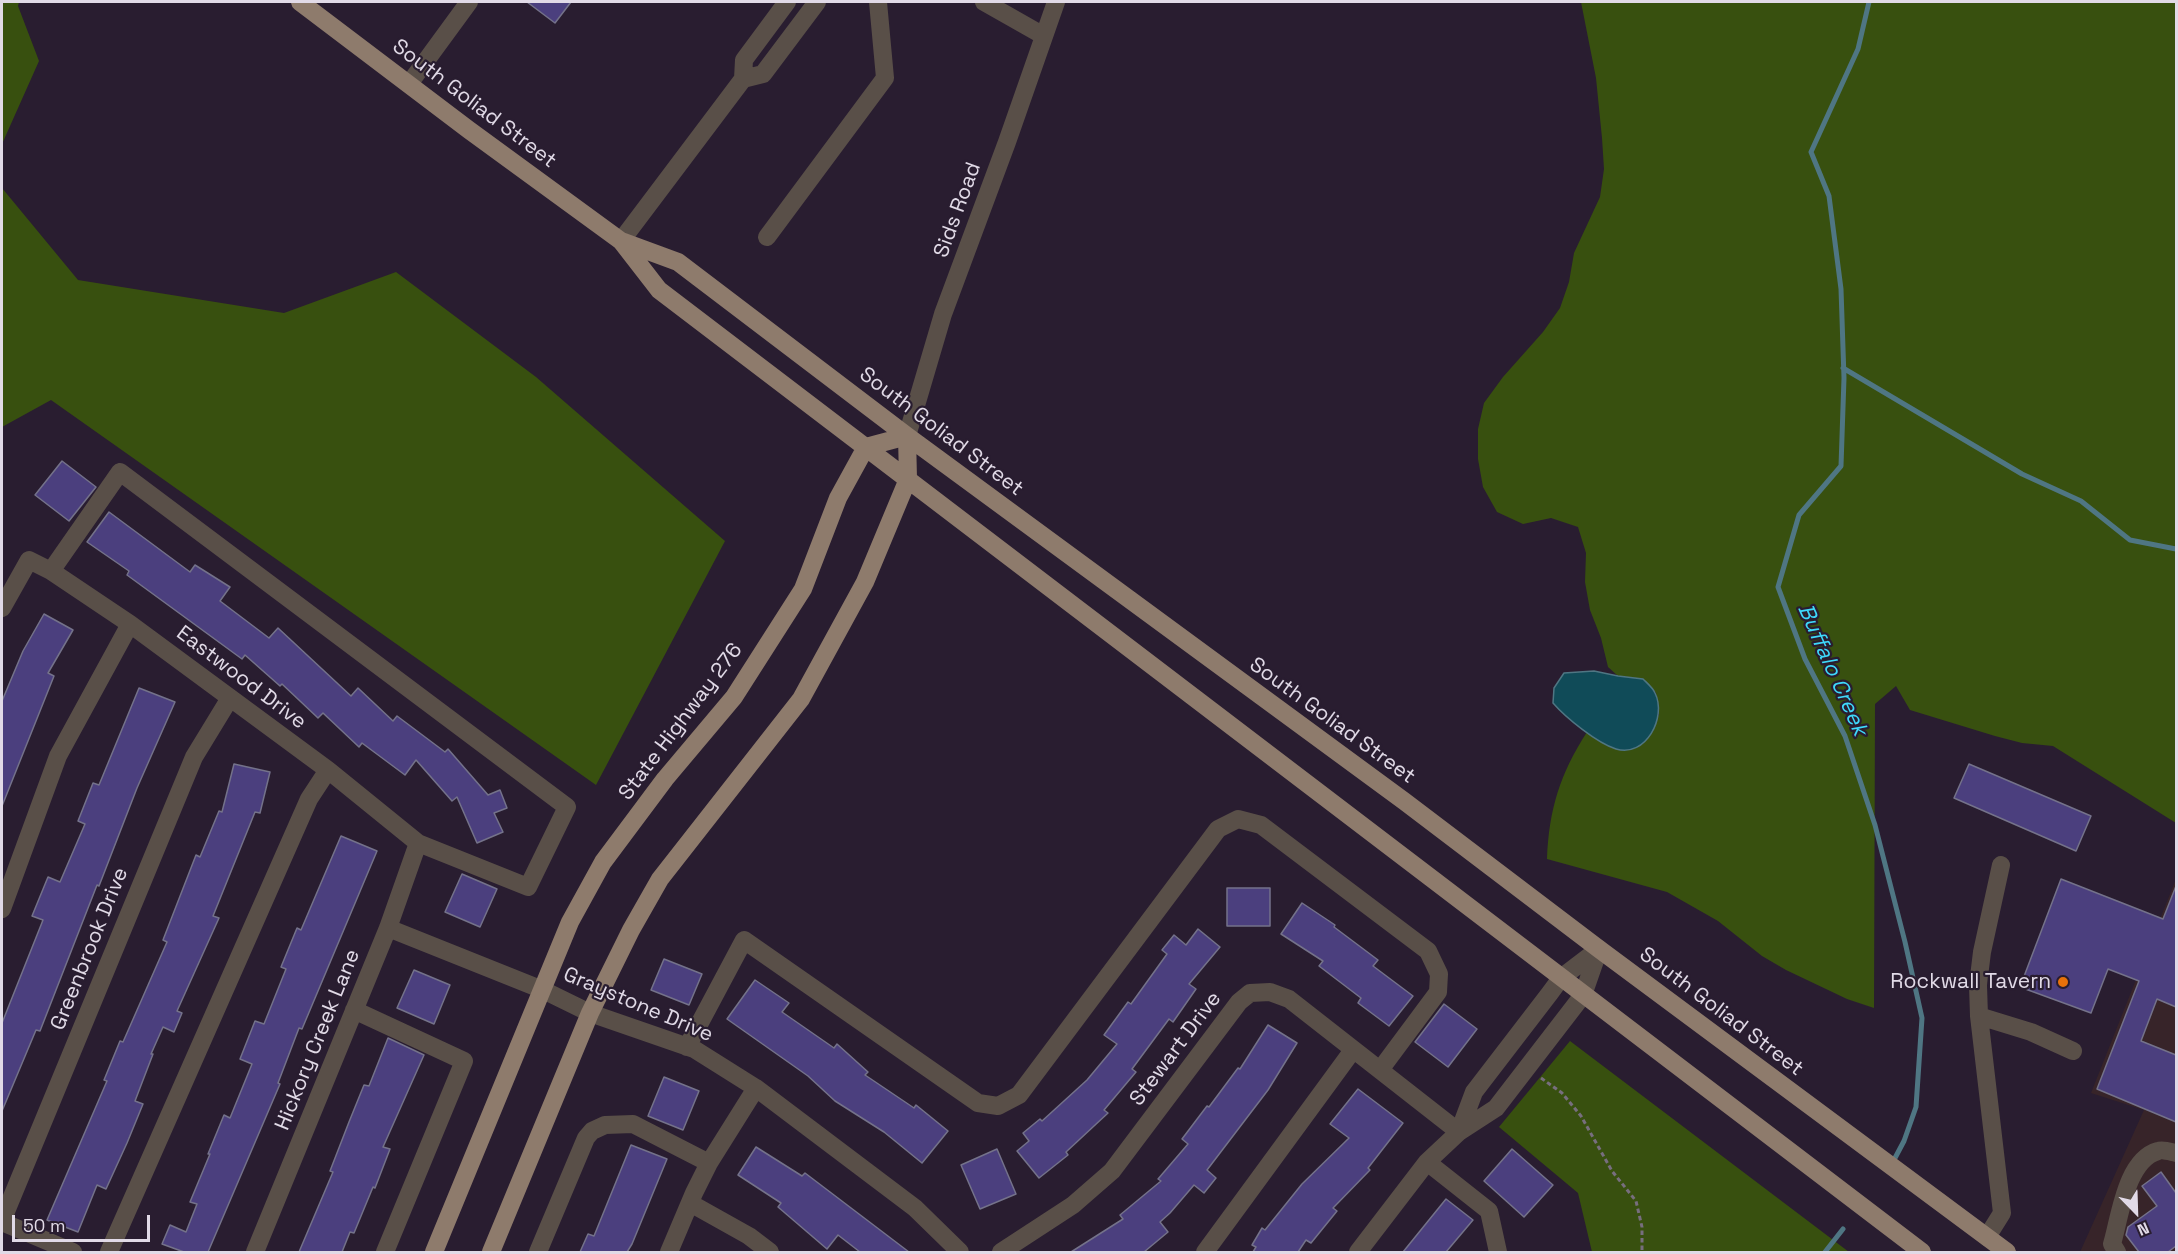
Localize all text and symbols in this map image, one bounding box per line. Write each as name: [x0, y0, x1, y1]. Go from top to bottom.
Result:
street label: South Goliad Street: [387, 34, 561, 174]
street label: Sids Road: [929, 159, 987, 261]
street label: South Goliad Street: [854, 362, 1028, 502]
water label: Buffalo Creek: [1791, 600, 1873, 740]
street label: Eastwood Drive: [171, 621, 311, 735]
street label: State Highway 276: [614, 639, 748, 805]
street label: South Goliad Street: [1244, 652, 1420, 790]
street label: Greenbrook Drive: [46, 864, 134, 1034]
street label: South Goliad Street: [1634, 942, 1808, 1082]
street label: Hickory Creek Lane: [270, 946, 366, 1134]
street label: Graystone Drive: [559, 962, 717, 1048]
place label: Rockwall Tavern: [1890, 969, 2051, 995]
marker: Rockwall Tavern: [2056, 975, 2070, 989]
street label: Stewart Drive: [1125, 987, 1227, 1111]
north arrow: [2106, 1182, 2166, 1242]
scale bar: [15, 1203, 153, 1241]
text: 50 m: [23, 1214, 65, 1237]
text: N: [2134, 1217, 2152, 1241]

